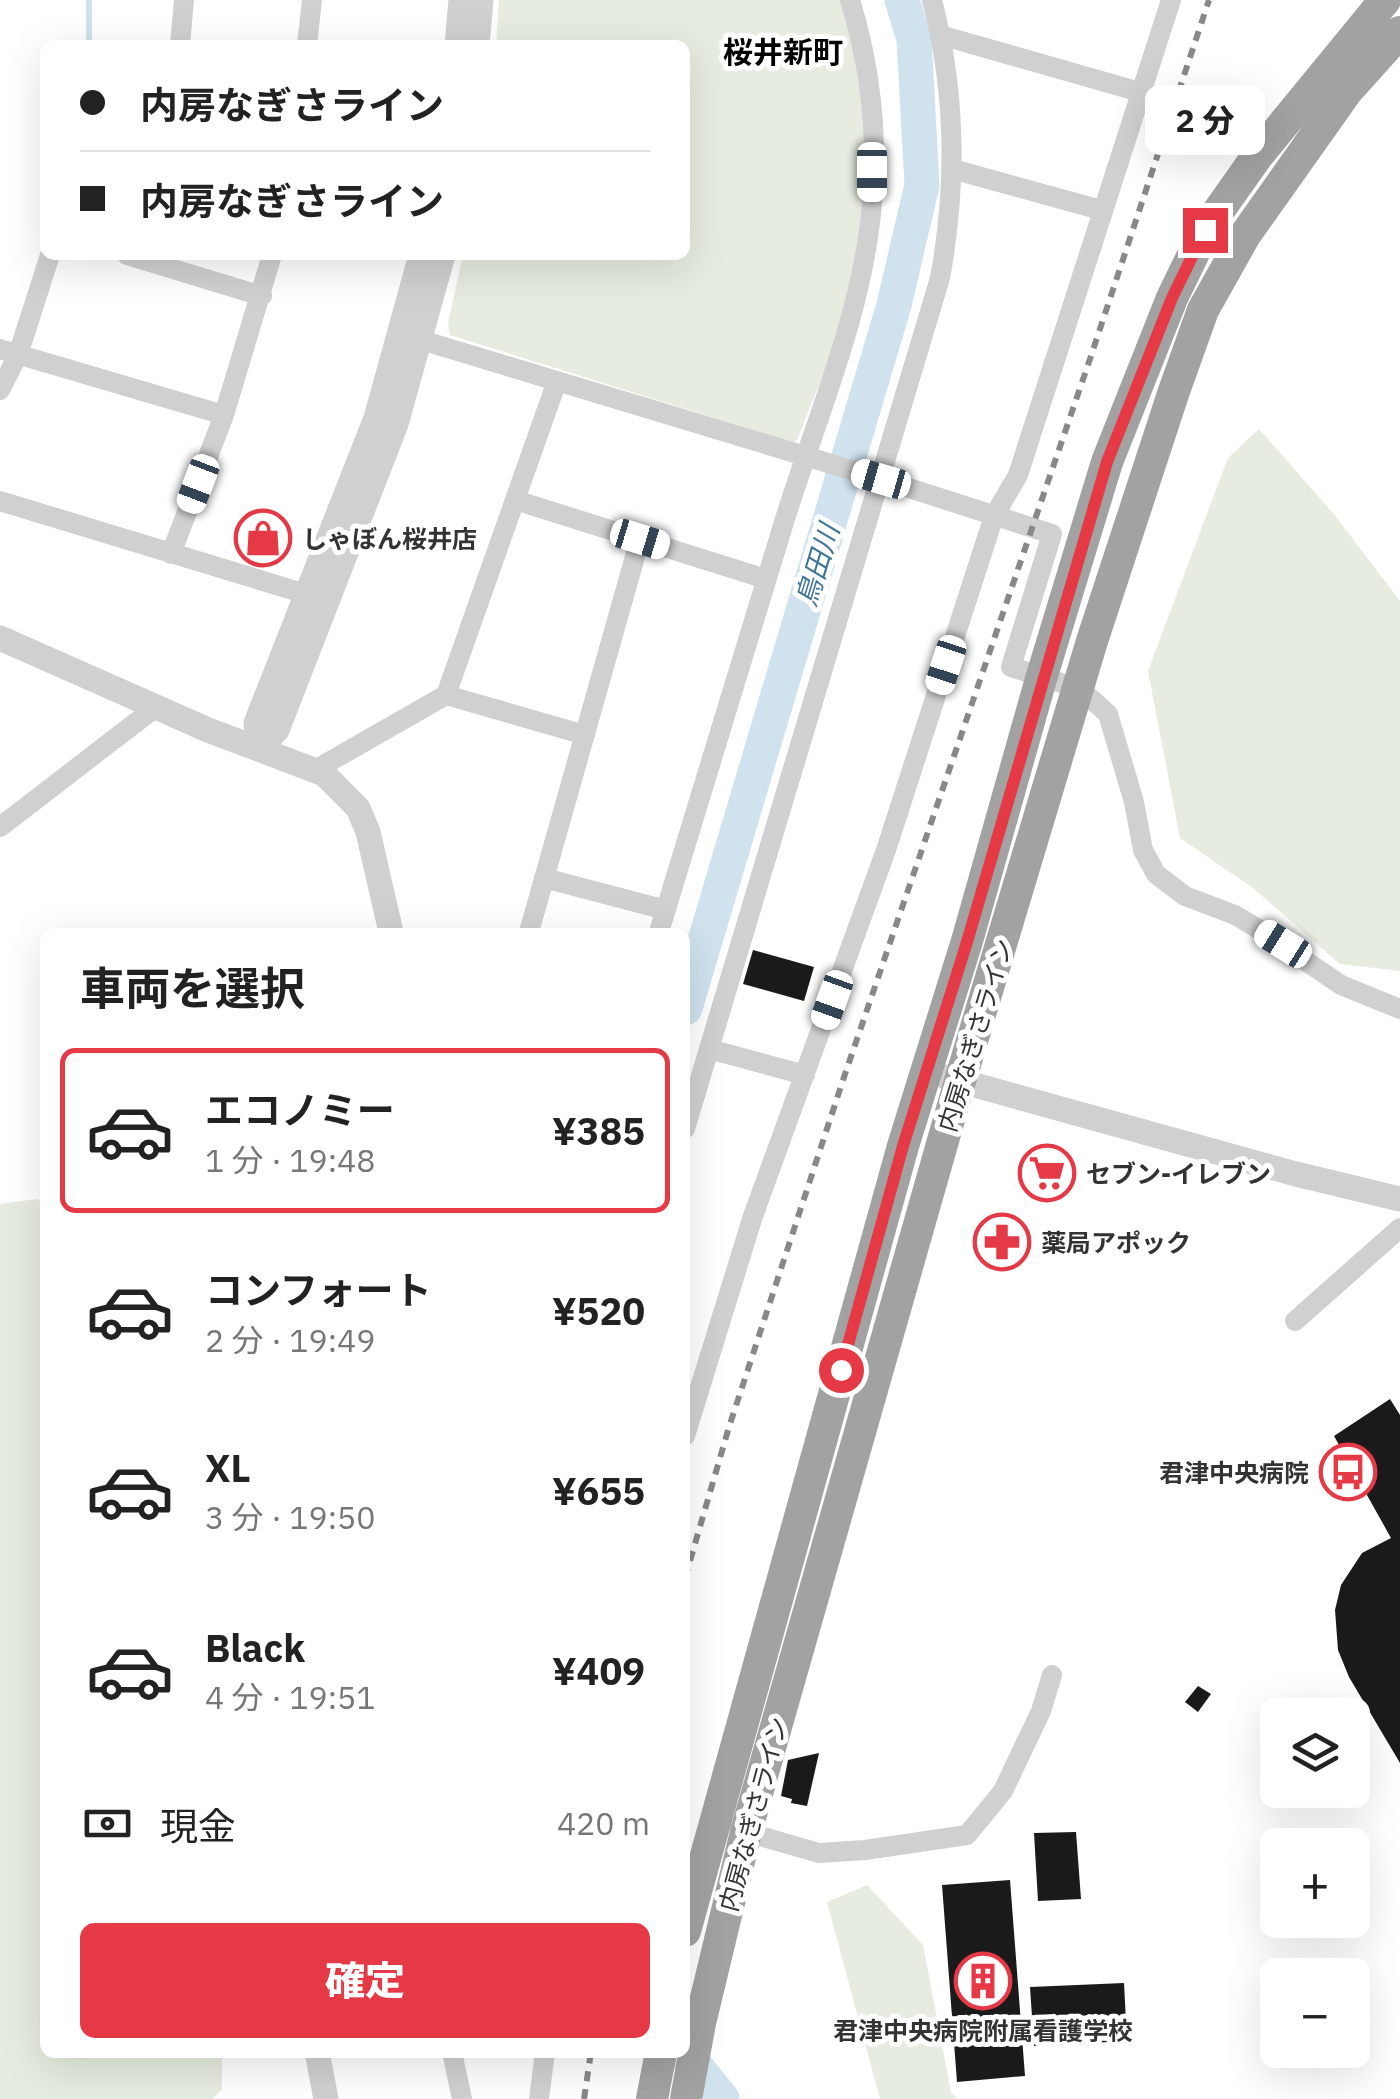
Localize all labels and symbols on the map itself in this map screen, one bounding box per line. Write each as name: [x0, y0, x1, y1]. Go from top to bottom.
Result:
district label: 桜井新町: [723, 32, 843, 71]
callout: 2 分: [1145, 85, 1265, 155]
car: [857, 142, 887, 202]
route end: [1183, 208, 1228, 253]
car: [173, 451, 223, 517]
car: [848, 456, 914, 502]
shop icon: しゃぼん桜井店: [233, 508, 293, 568]
car: [607, 516, 673, 562]
water label: 鳥田川: [787, 517, 848, 611]
place label: しゃぼん桜井店: [302, 522, 477, 555]
car: [922, 632, 970, 698]
car: [1250, 915, 1316, 973]
street label: 内房なぎさライン: [930, 935, 1020, 1135]
car: [808, 967, 856, 1033]
supermarket icon: セブン-イレブン: [1017, 1143, 1077, 1203]
place label: セブン-イレブン: [1086, 1157, 1271, 1190]
pharmacy icon: 薬局アポック: [972, 1212, 1032, 1272]
place label: 薬局アポック: [1041, 1226, 1191, 1259]
route start: [819, 1348, 864, 1393]
bus stop icon: 君津中央病院: [1318, 1442, 1378, 1502]
place label: 君津中央病院: [1159, 1456, 1309, 1489]
street label: 内房なぎさライン: [711, 1713, 795, 1915]
building icon: 君津中央病院附属看護学校: [953, 1951, 1013, 2011]
place label: 君津中央病院附属看護学校: [833, 2014, 1133, 2047]

